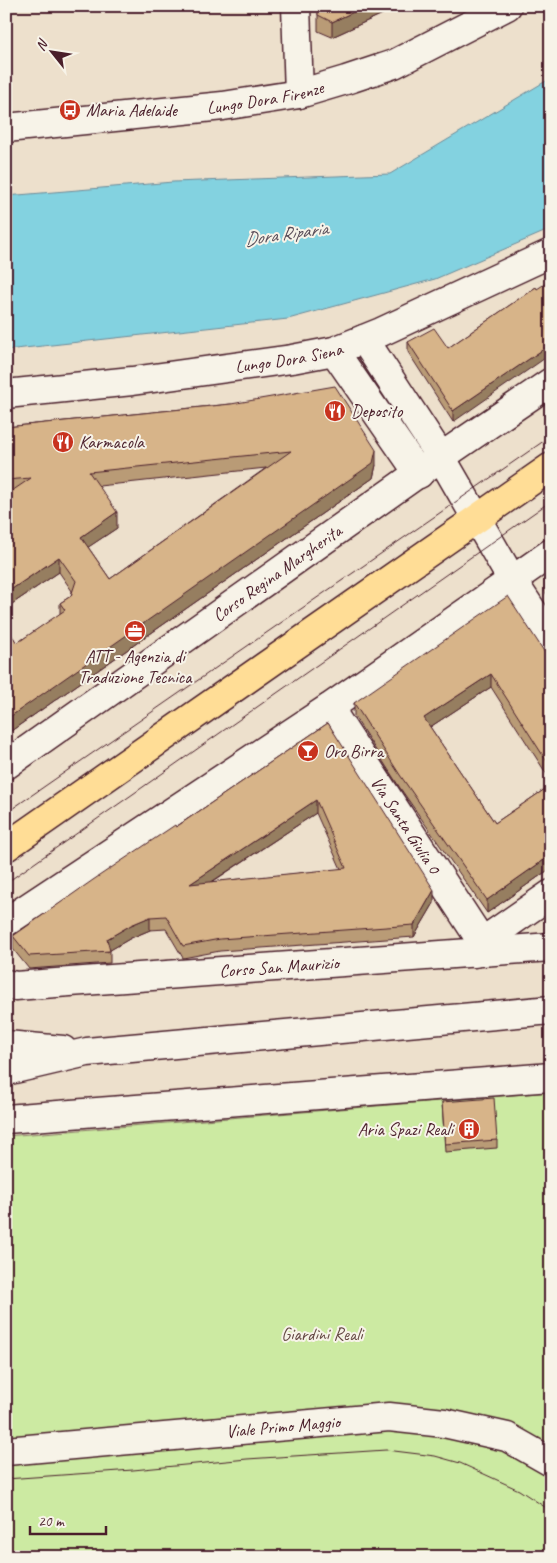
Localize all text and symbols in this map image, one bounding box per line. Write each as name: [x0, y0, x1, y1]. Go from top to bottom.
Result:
north arrow: [28, 28, 78, 78]
text: N: [32, 36, 52, 54]
street label: Lungo Dora Firenze: [206, 76, 327, 119]
bus stop icon: Maria Adelaide: [58, 98, 82, 122]
place label: Maria Adelaide: [86, 99, 178, 121]
water label: Dora Riparia: [243, 216, 331, 252]
street label: Lungo Dora Siena: [234, 337, 347, 378]
restaurant icon: Deposito: [323, 399, 347, 423]
place label: Deposito: [351, 400, 404, 422]
restaurant icon: Karmacola: [51, 430, 75, 454]
place label: Karmacola: [79, 431, 145, 453]
street label: Corso Regina Margherita: [208, 519, 347, 626]
office icon: ATT - Agenzia di Traduzione Tecnica: [123, 619, 147, 643]
place label: ATT - Agenzia di Traduzione Tecnica: [79, 645, 193, 688]
bar icon: Oro Birra: [296, 739, 320, 763]
place label: Oro Birra: [324, 740, 385, 762]
street label: Via Santa Giulia 0: [366, 773, 446, 879]
street label: Corso San Maurizio: [219, 951, 341, 982]
building icon: Aria Spazi Reali: [457, 1117, 481, 1141]
place label: Aria Spazi Reali: [358, 1118, 456, 1140]
park label: Giardini Reali: [281, 1323, 365, 1345]
street label: Viale Primo Maggio: [225, 1410, 342, 1442]
scale bar: [30, 1503, 106, 1535]
text: 20 m: [38, 1512, 65, 1531]

